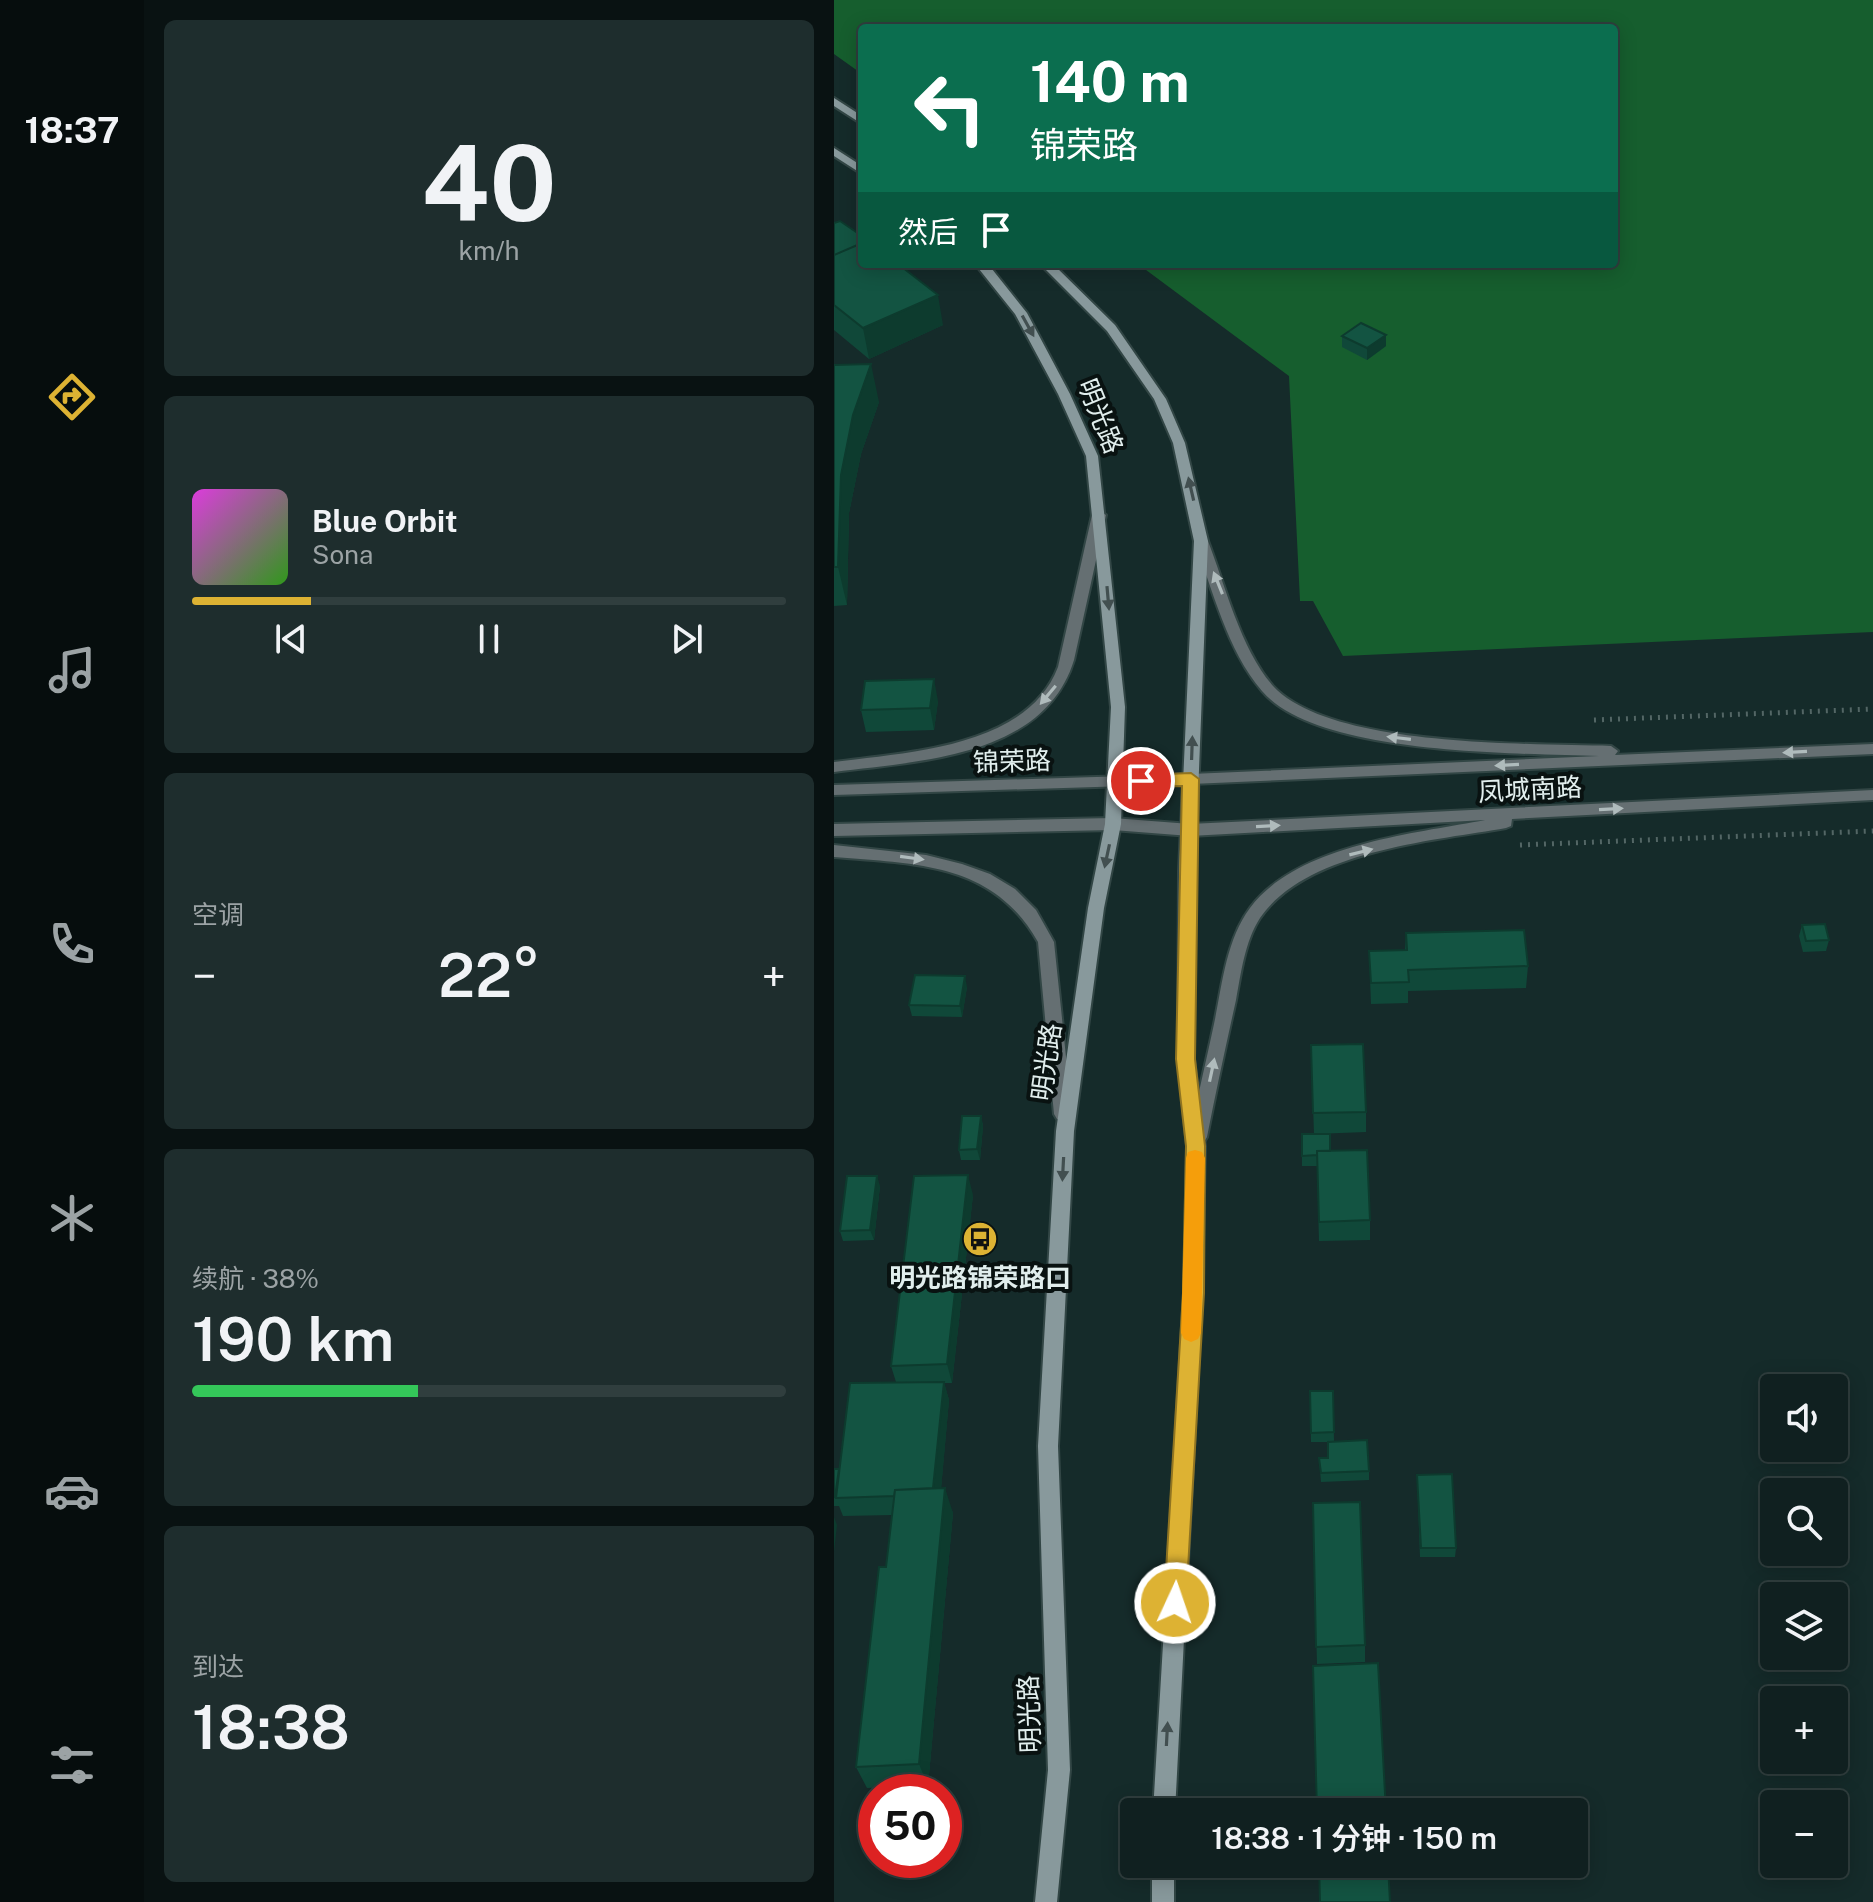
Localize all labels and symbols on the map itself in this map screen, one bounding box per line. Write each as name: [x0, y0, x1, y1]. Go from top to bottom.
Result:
one-way arrow: [1021, 314, 1035, 337]
street label: 明光路: [1072, 374, 1130, 458]
one-way arrow: [1184, 476, 1197, 501]
one-way arrow: [1212, 571, 1225, 595]
one-way arrow: [1102, 586, 1115, 611]
one-way arrow: [1040, 685, 1057, 706]
one-way arrow: [1386, 731, 1411, 744]
one-way arrow: [1186, 735, 1198, 760]
street label: 锦荣路: [972, 744, 1052, 778]
one-way arrow: [1782, 746, 1807, 759]
pin: [1107, 747, 1175, 815]
one-way arrow: [1494, 758, 1519, 771]
street label: 凤城南路: [1477, 771, 1583, 807]
one-way arrow: [1599, 802, 1624, 815]
one-way arrow: [1256, 820, 1281, 833]
one-way arrow: [1100, 844, 1113, 869]
one-way arrow: [1349, 846, 1374, 858]
one-way arrow: [900, 852, 925, 865]
street label: 明光路: [1025, 1021, 1067, 1103]
one-way arrow: [1206, 1057, 1219, 1082]
one-way arrow: [1056, 1157, 1069, 1182]
bus stop icon: 明光路锦荣路口: [961, 1220, 999, 1258]
place label: 明光路锦荣路口: [889, 1262, 1071, 1293]
position arrow: [1133, 1561, 1217, 1645]
street label: 明光路: [1012, 1674, 1046, 1754]
one-way arrow: [1161, 1721, 1174, 1746]
speed limit sign: 50: [858, 1774, 962, 1878]

